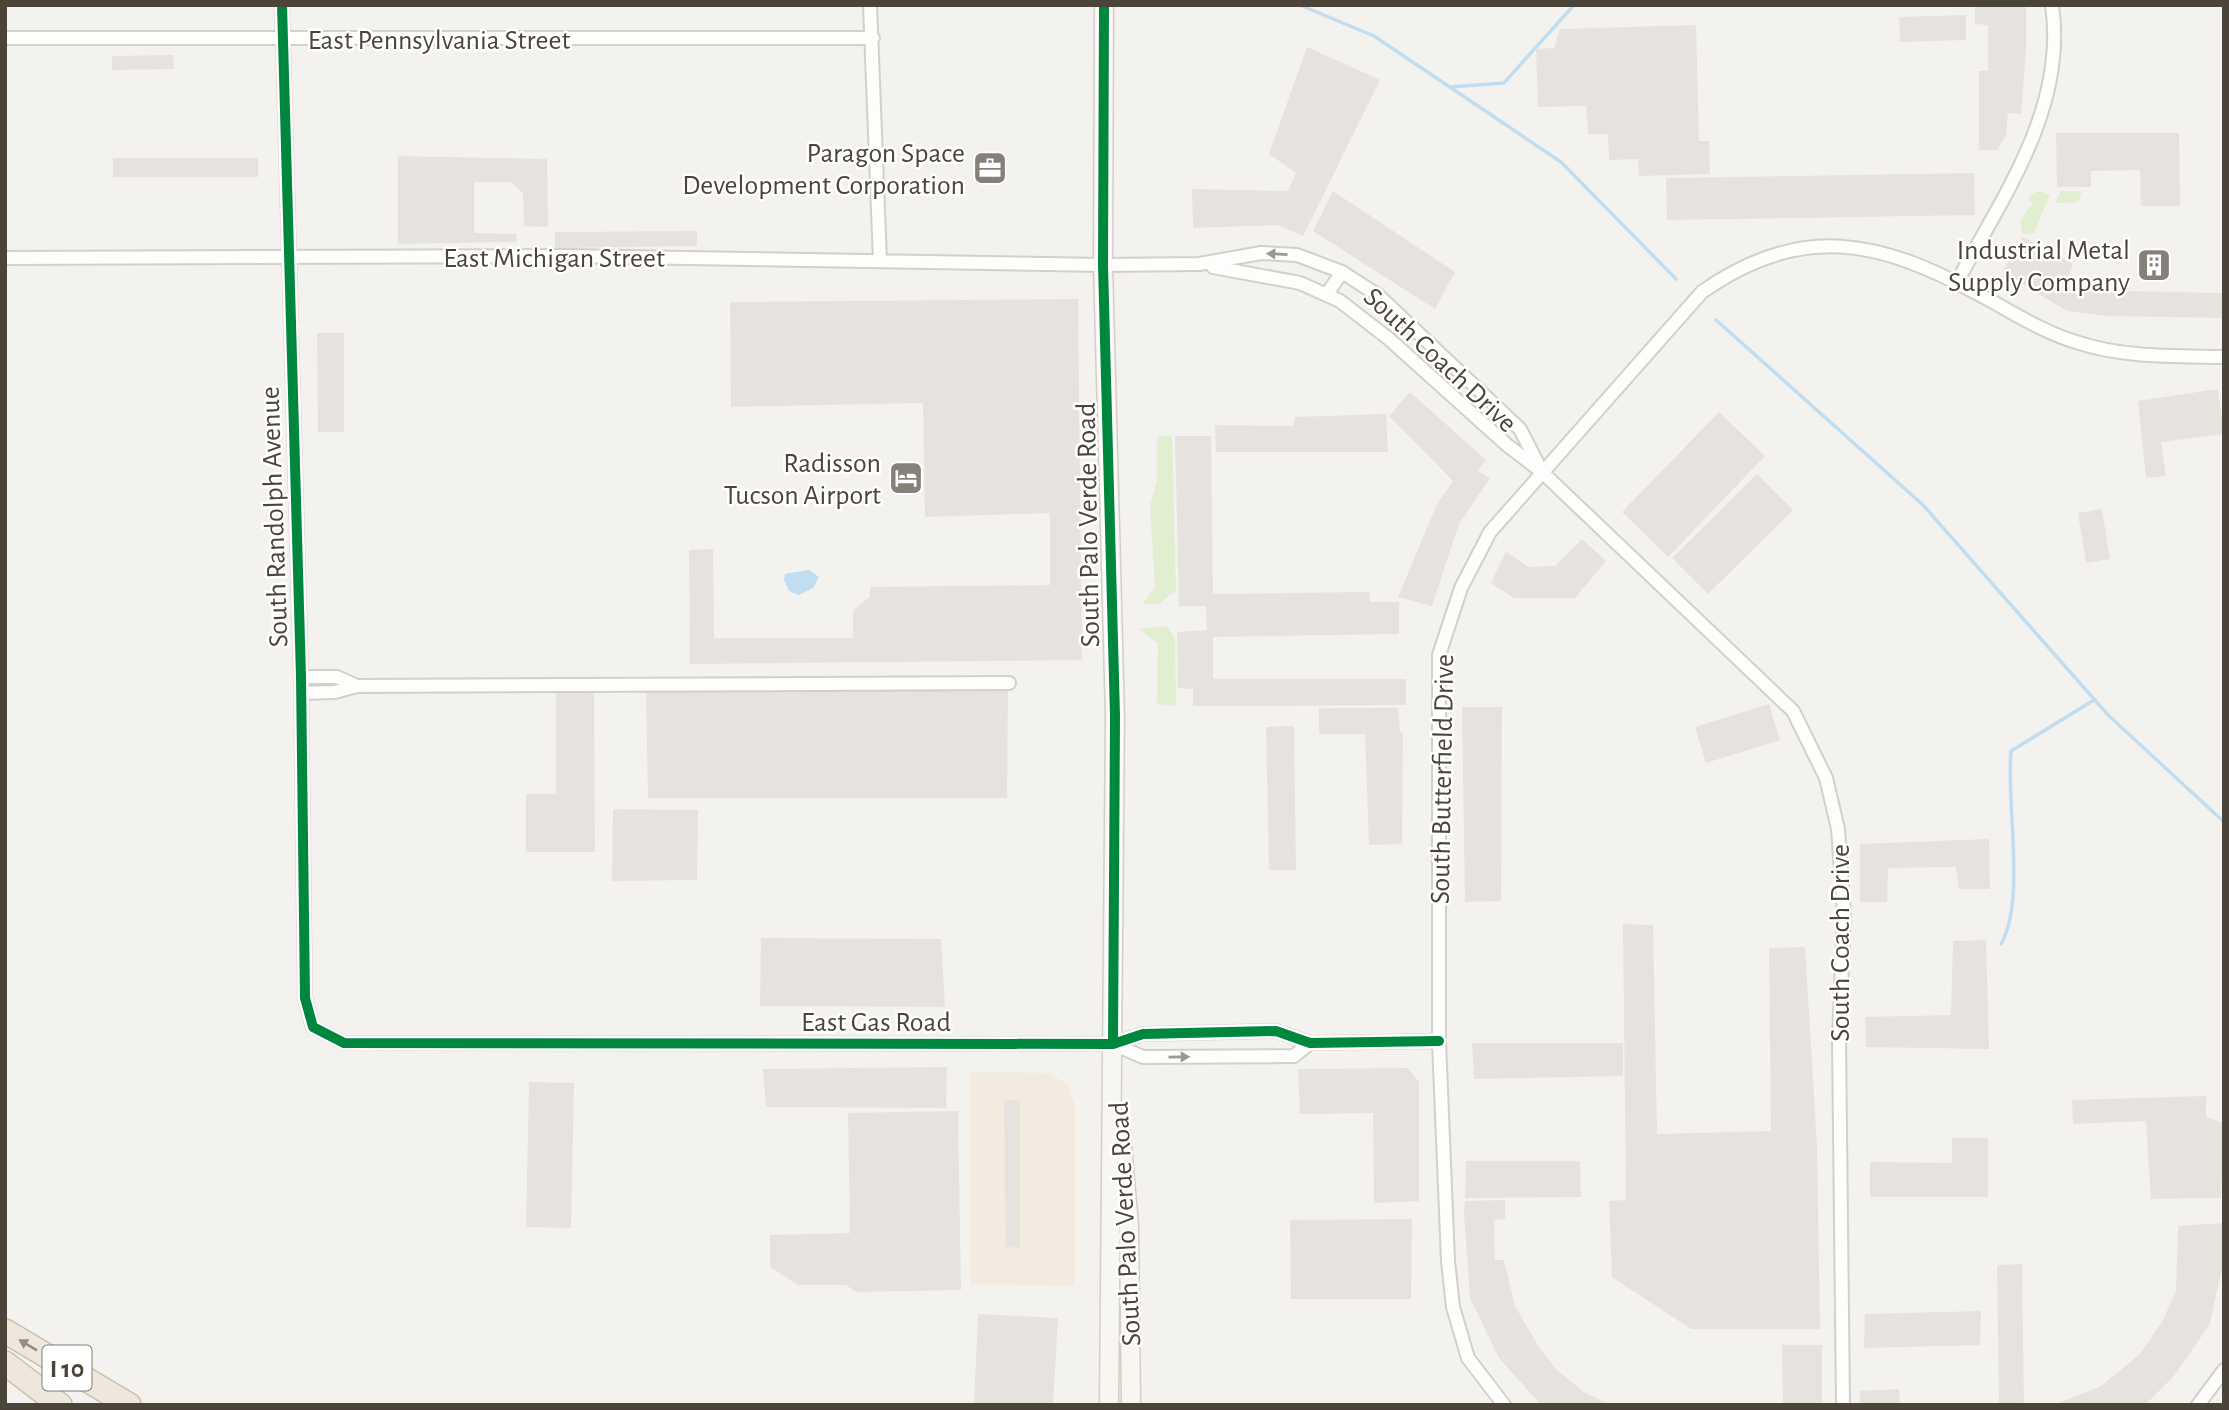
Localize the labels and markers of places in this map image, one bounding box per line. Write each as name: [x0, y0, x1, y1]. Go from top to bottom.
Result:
place label: Paragon Space Development Corporation: [682, 140, 965, 200]
office icon: Paragon Space Development Corporation: [971, 149, 1009, 187]
place label: Industrial Metal Supply Company: [1948, 237, 2130, 297]
building icon: Industrial Metal Supply Company: [2135, 246, 2173, 284]
place label: Radisson Tucson Airport: [724, 450, 881, 510]
hotel icon: Radisson Tucson Airport: [887, 459, 925, 497]

